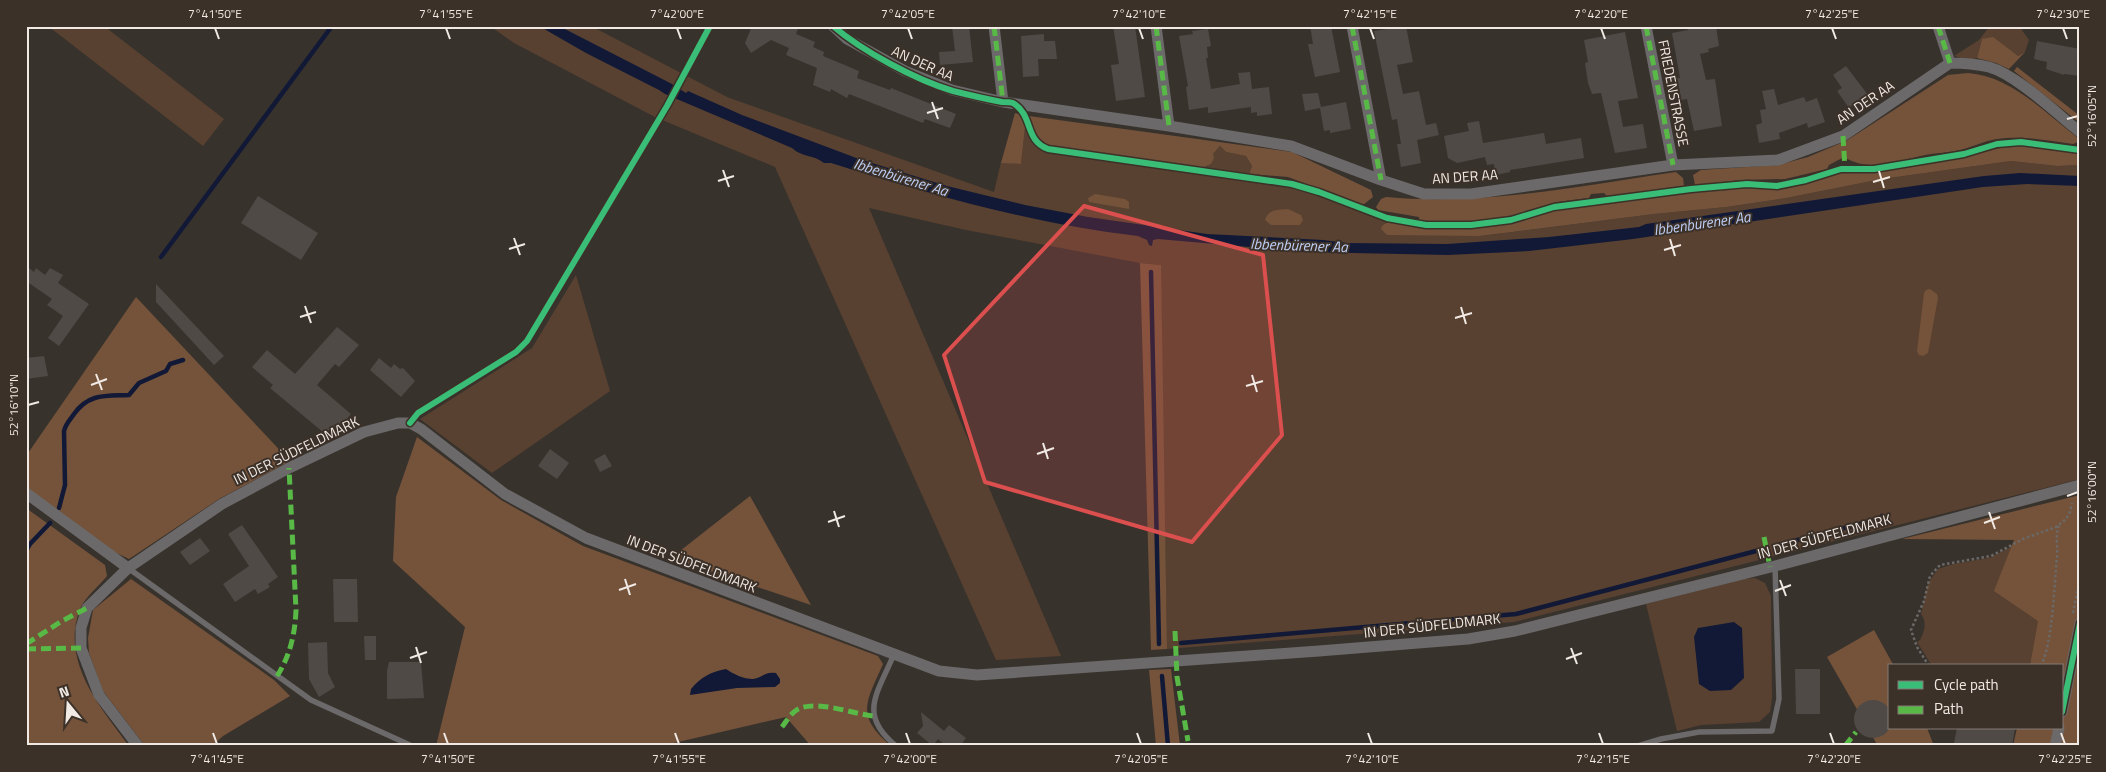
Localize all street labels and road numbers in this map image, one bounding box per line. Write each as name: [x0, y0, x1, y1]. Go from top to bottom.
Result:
street label: FRIEDENSTRASSE: [1653, 38, 1695, 148]
street label: AN DER AA: [889, 40, 958, 86]
street label: AN DER AA: [1832, 74, 1899, 129]
street label: AN DER AA: [1431, 163, 1499, 189]
street label: IN DER SÜDFELDMARK: [230, 410, 362, 490]
street label: IN DER SÜDFELDMARK: [1755, 508, 1893, 564]
street label: IN DER SÜDFELDMARK: [624, 529, 760, 597]
street label: IN DER SÜDFELDMARK: [1362, 607, 1502, 643]

